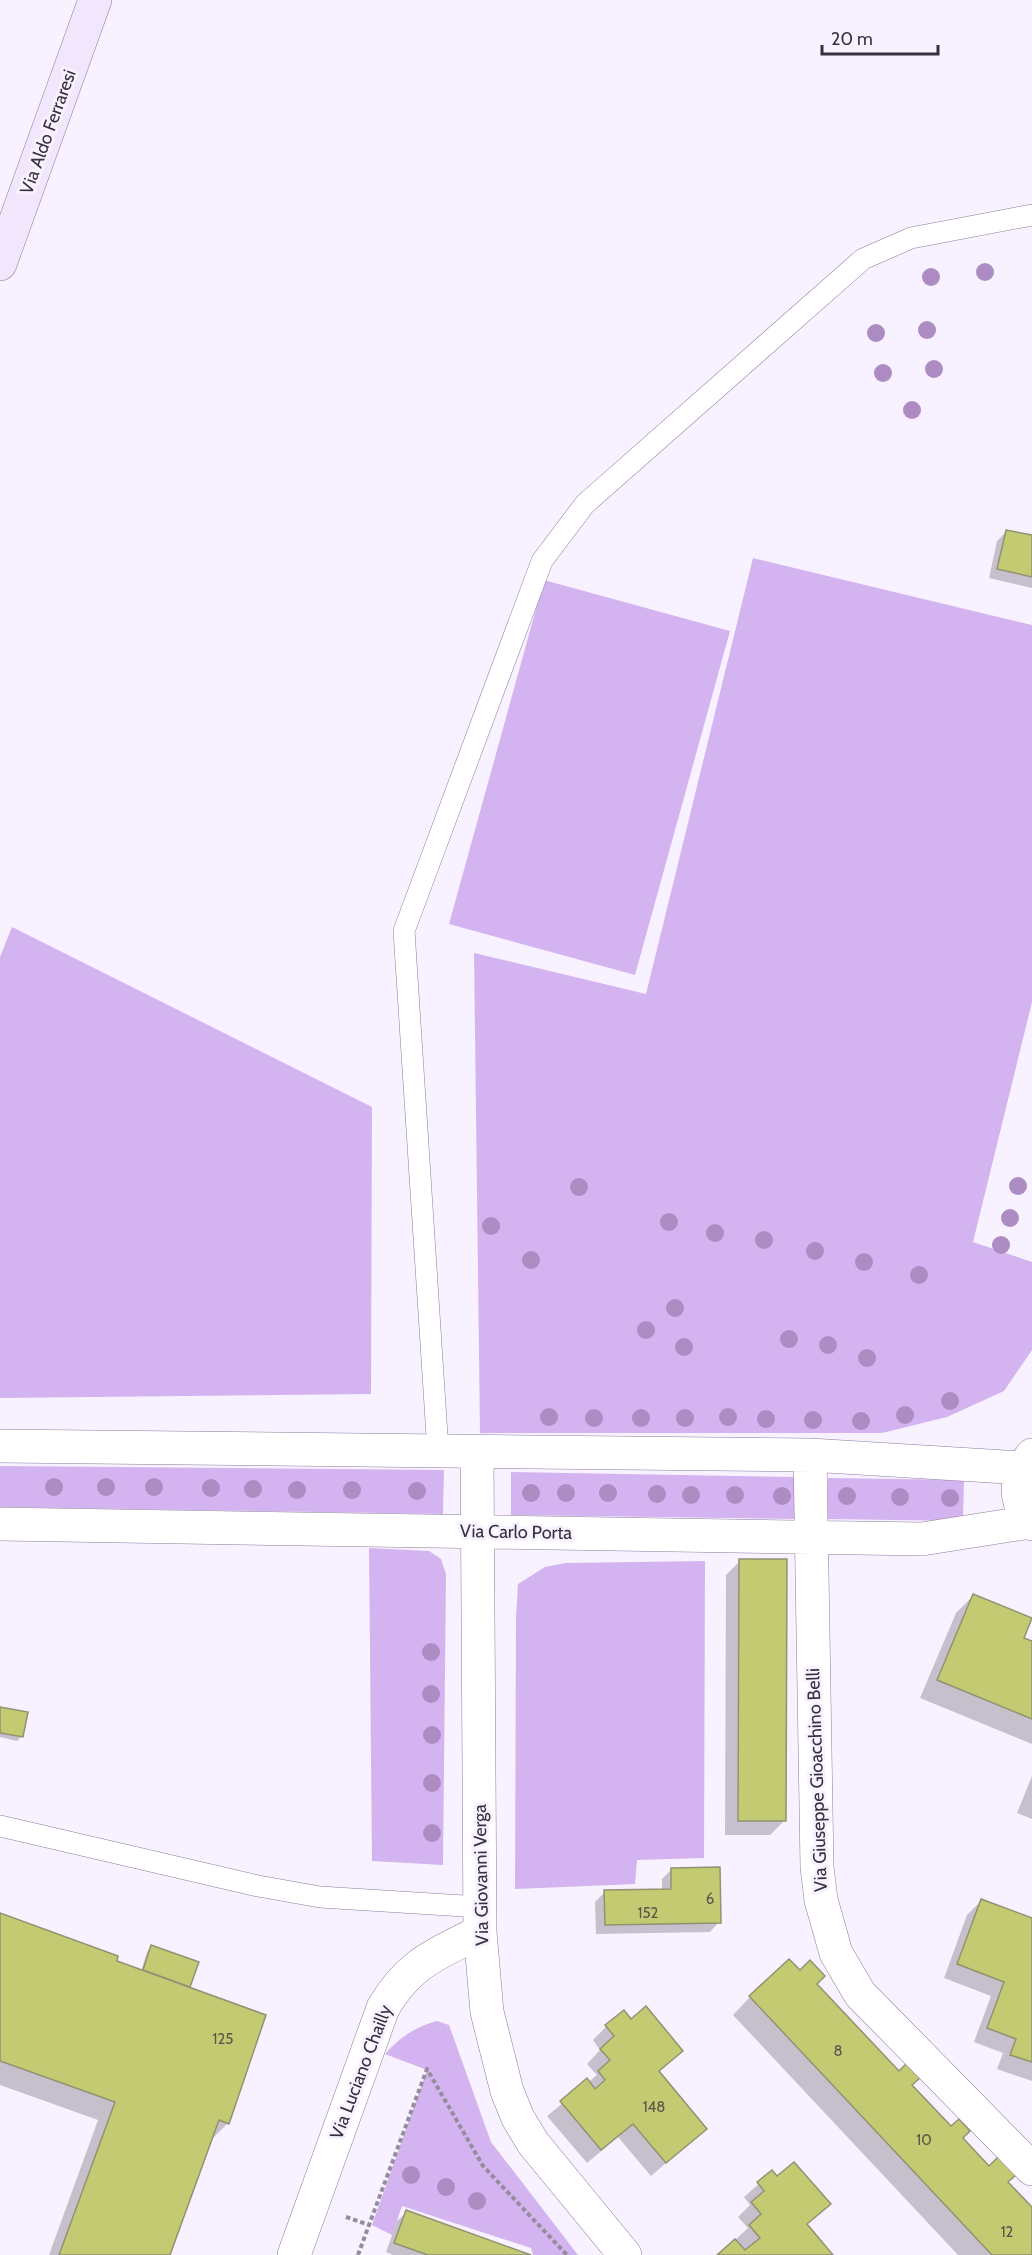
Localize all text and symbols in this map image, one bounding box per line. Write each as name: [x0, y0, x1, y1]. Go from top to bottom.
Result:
scale bar: [822, 18, 938, 56]
text: 20 m: [831, 28, 873, 50]
street label: Via Aldo Ferraresi: [15, 67, 81, 197]
street label: Via Carlo Porta: [460, 1520, 573, 1544]
street label: Via Giuseppe Gioacchino Belli: [802, 1668, 832, 1892]
street label: Via Giovanni Verga: [469, 1804, 493, 1946]
house number: 6: [706, 1890, 714, 1908]
house number: 152: [638, 1904, 659, 1922]
street label: Via Luciano Chailly: [325, 2002, 397, 2142]
house number: 125: [213, 2030, 233, 2048]
house number: 8: [833, 2042, 843, 2060]
house number: 148: [643, 2098, 665, 2116]
house number: 10: [916, 2131, 932, 2149]
house number: 12: [1001, 2223, 1014, 2241]

